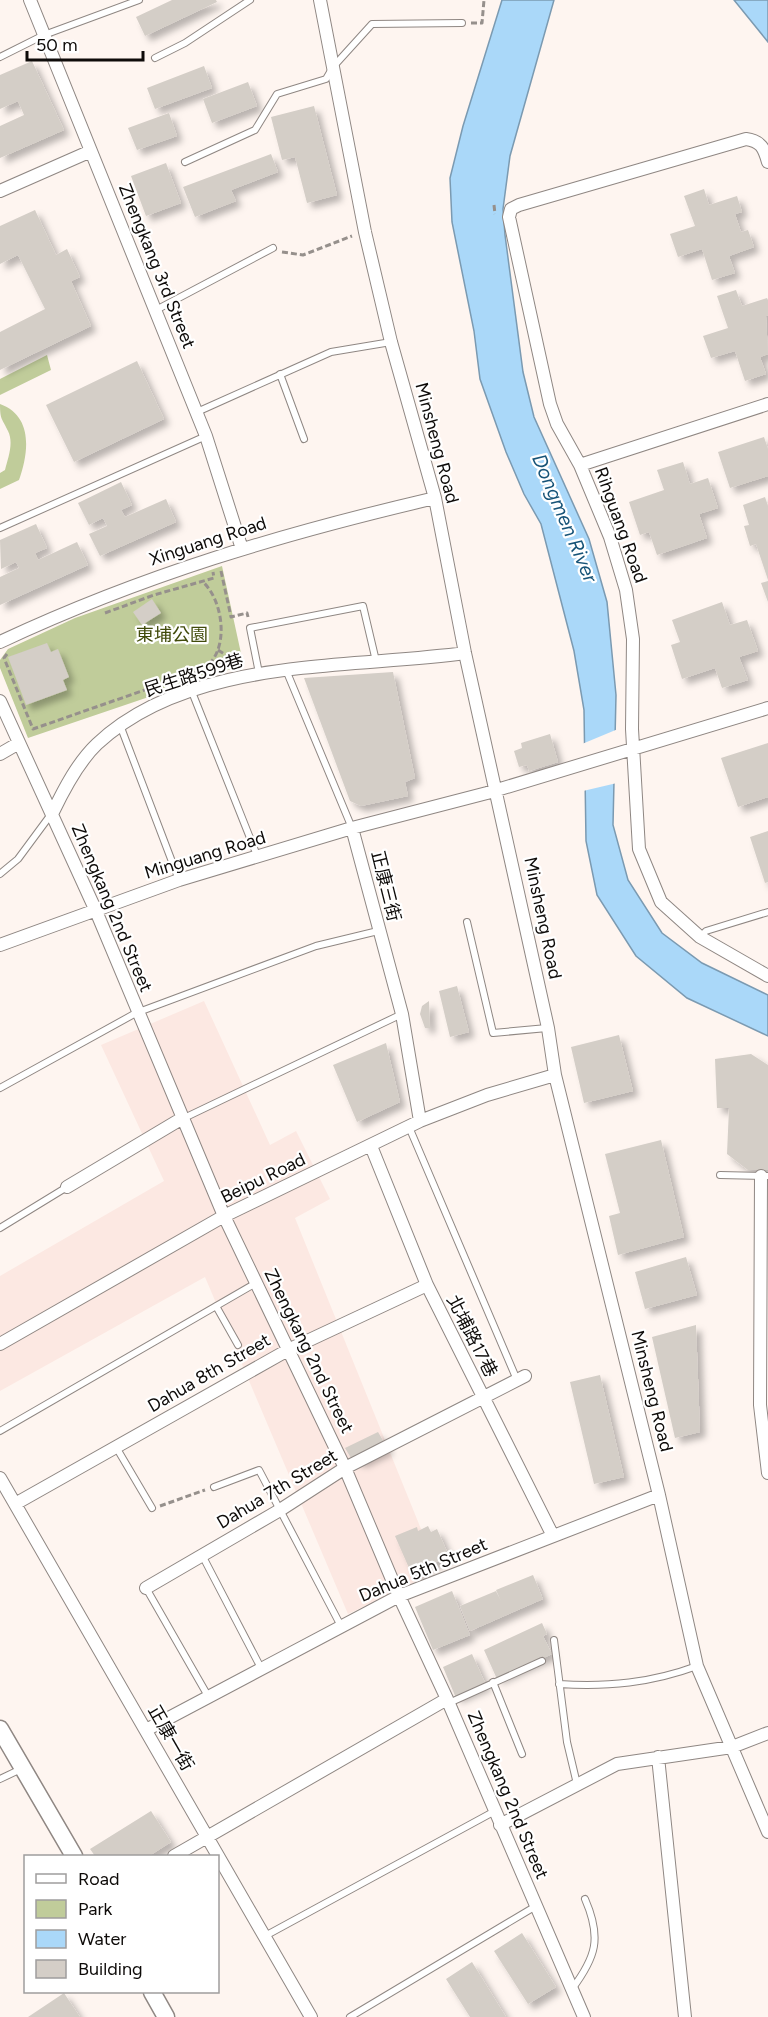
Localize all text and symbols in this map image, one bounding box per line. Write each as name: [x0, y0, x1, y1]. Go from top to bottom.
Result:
scale bar: [27, 24, 142, 62]
text: 50 m: [36, 34, 78, 56]
street label: Zhengkang 3rd Street: [114, 180, 200, 352]
street label: Minsheng Road: [410, 380, 464, 506]
water label: Dongmen River: [527, 450, 603, 587]
street label: Rihguang Road: [590, 464, 652, 586]
street label: Xinguang Road: [147, 512, 269, 570]
park label: 東埔公園: [136, 624, 208, 646]
street label: 民生路599巷: [142, 649, 246, 701]
street label: Zhengkang 2nd Street: [67, 821, 157, 995]
street label: Minguang Road: [142, 826, 268, 884]
street label: 正康三街: [367, 848, 405, 924]
street label: Minsheng Road: [519, 855, 567, 981]
street label: Beipu Road: [217, 1148, 309, 1208]
street label: Zhengkang 2nd Street: [260, 1265, 358, 1437]
street label: 北埔路17巷: [442, 1291, 502, 1381]
street label: Minsheng Road: [626, 1328, 678, 1454]
street label: Dahua 8th Street: [144, 1329, 274, 1417]
street label: Dahua 7th Street: [213, 1444, 341, 1534]
street label: Dahua 5th Street: [355, 1533, 491, 1607]
street label: 正康一街: [143, 1701, 199, 1775]
street label: Zhengkang 2nd Street: [463, 1708, 553, 1882]
legend: [24, 1855, 219, 1993]
text: Road: [78, 1868, 119, 1890]
text: Park: [78, 1898, 113, 1920]
text: Water: [78, 1928, 126, 1950]
text: Building: [78, 1958, 143, 1980]

